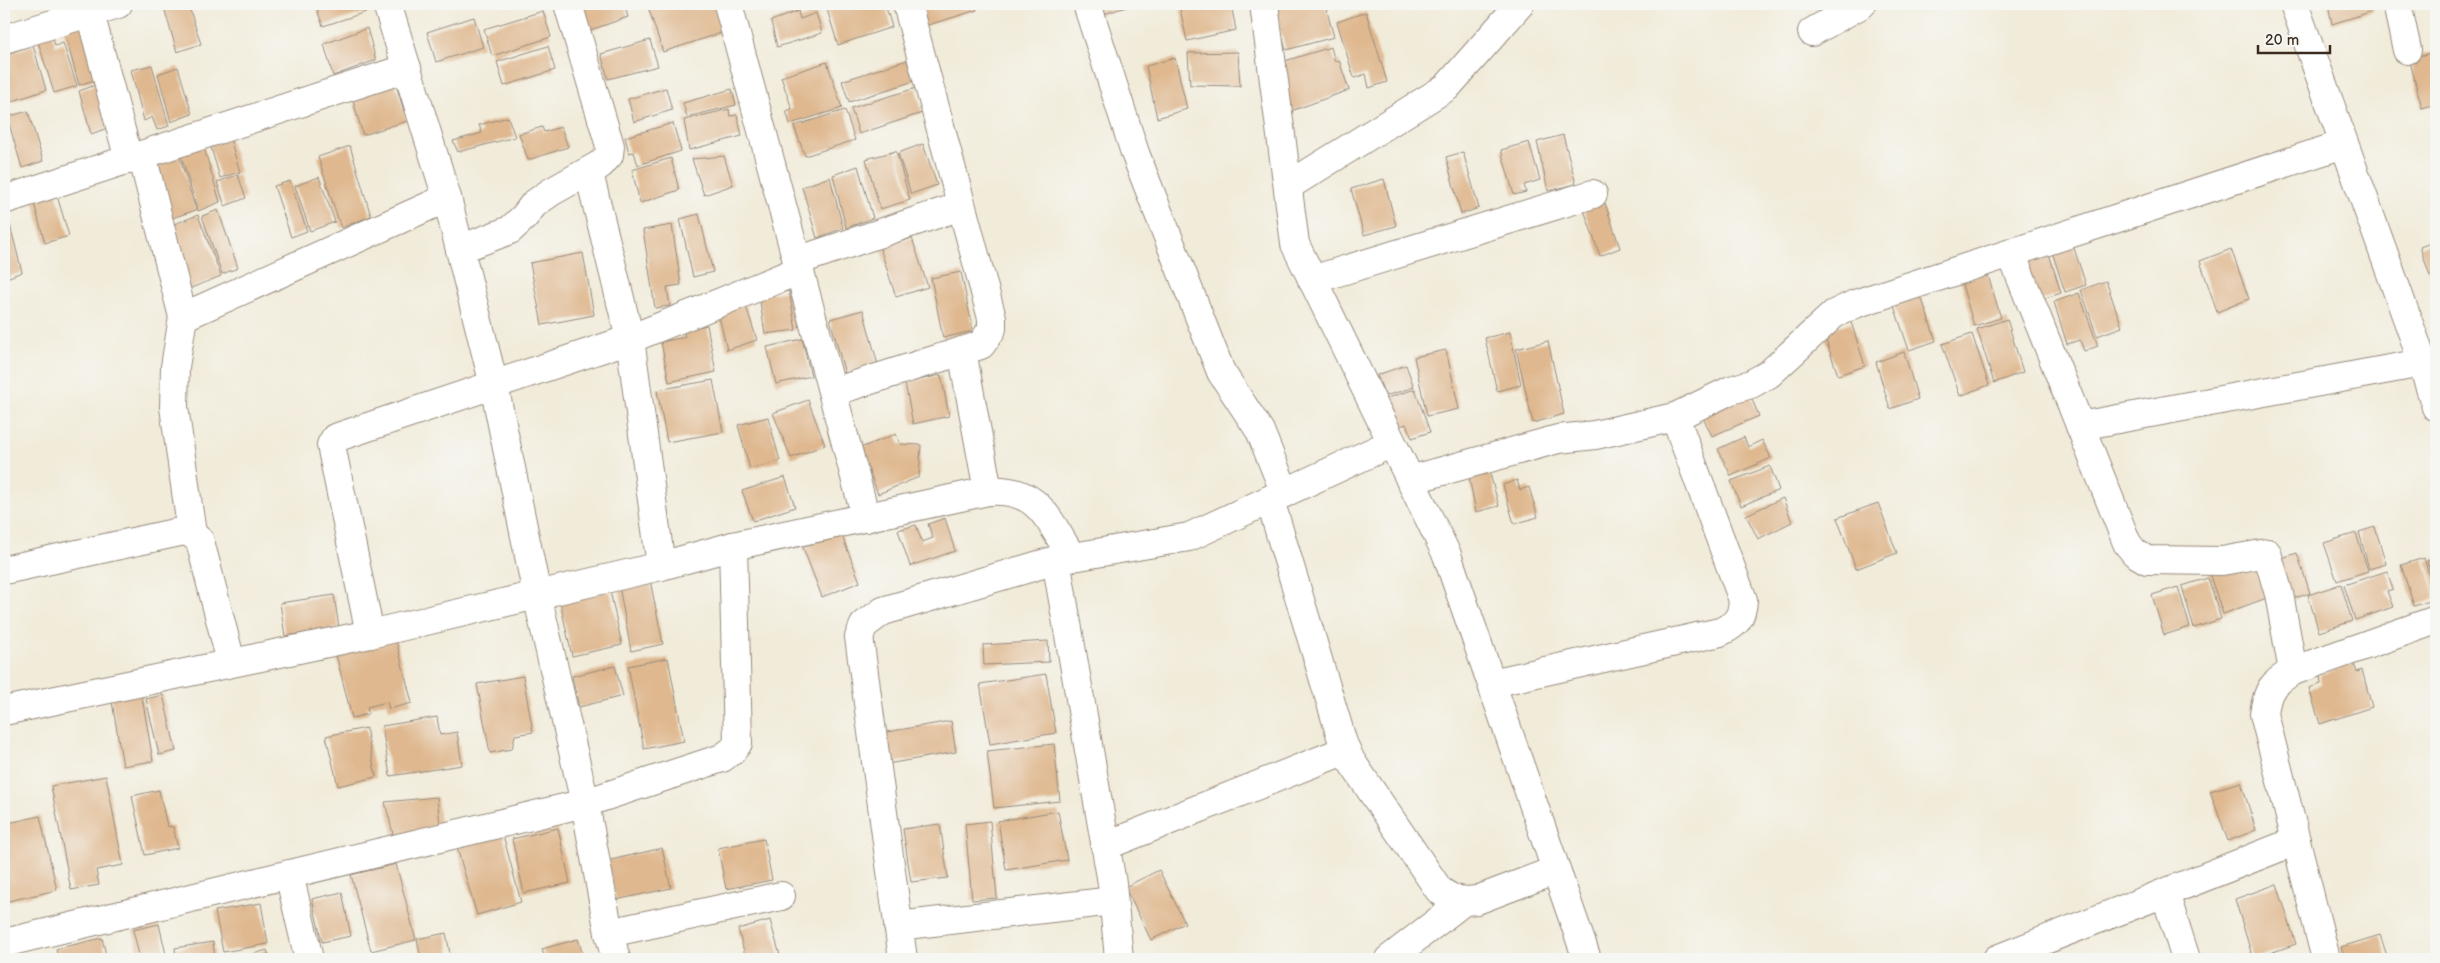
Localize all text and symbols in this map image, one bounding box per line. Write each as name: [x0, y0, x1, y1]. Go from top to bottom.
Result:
scale bar: [2258, 22, 2330, 54]
text: 20 m: [2265, 31, 2299, 50]

